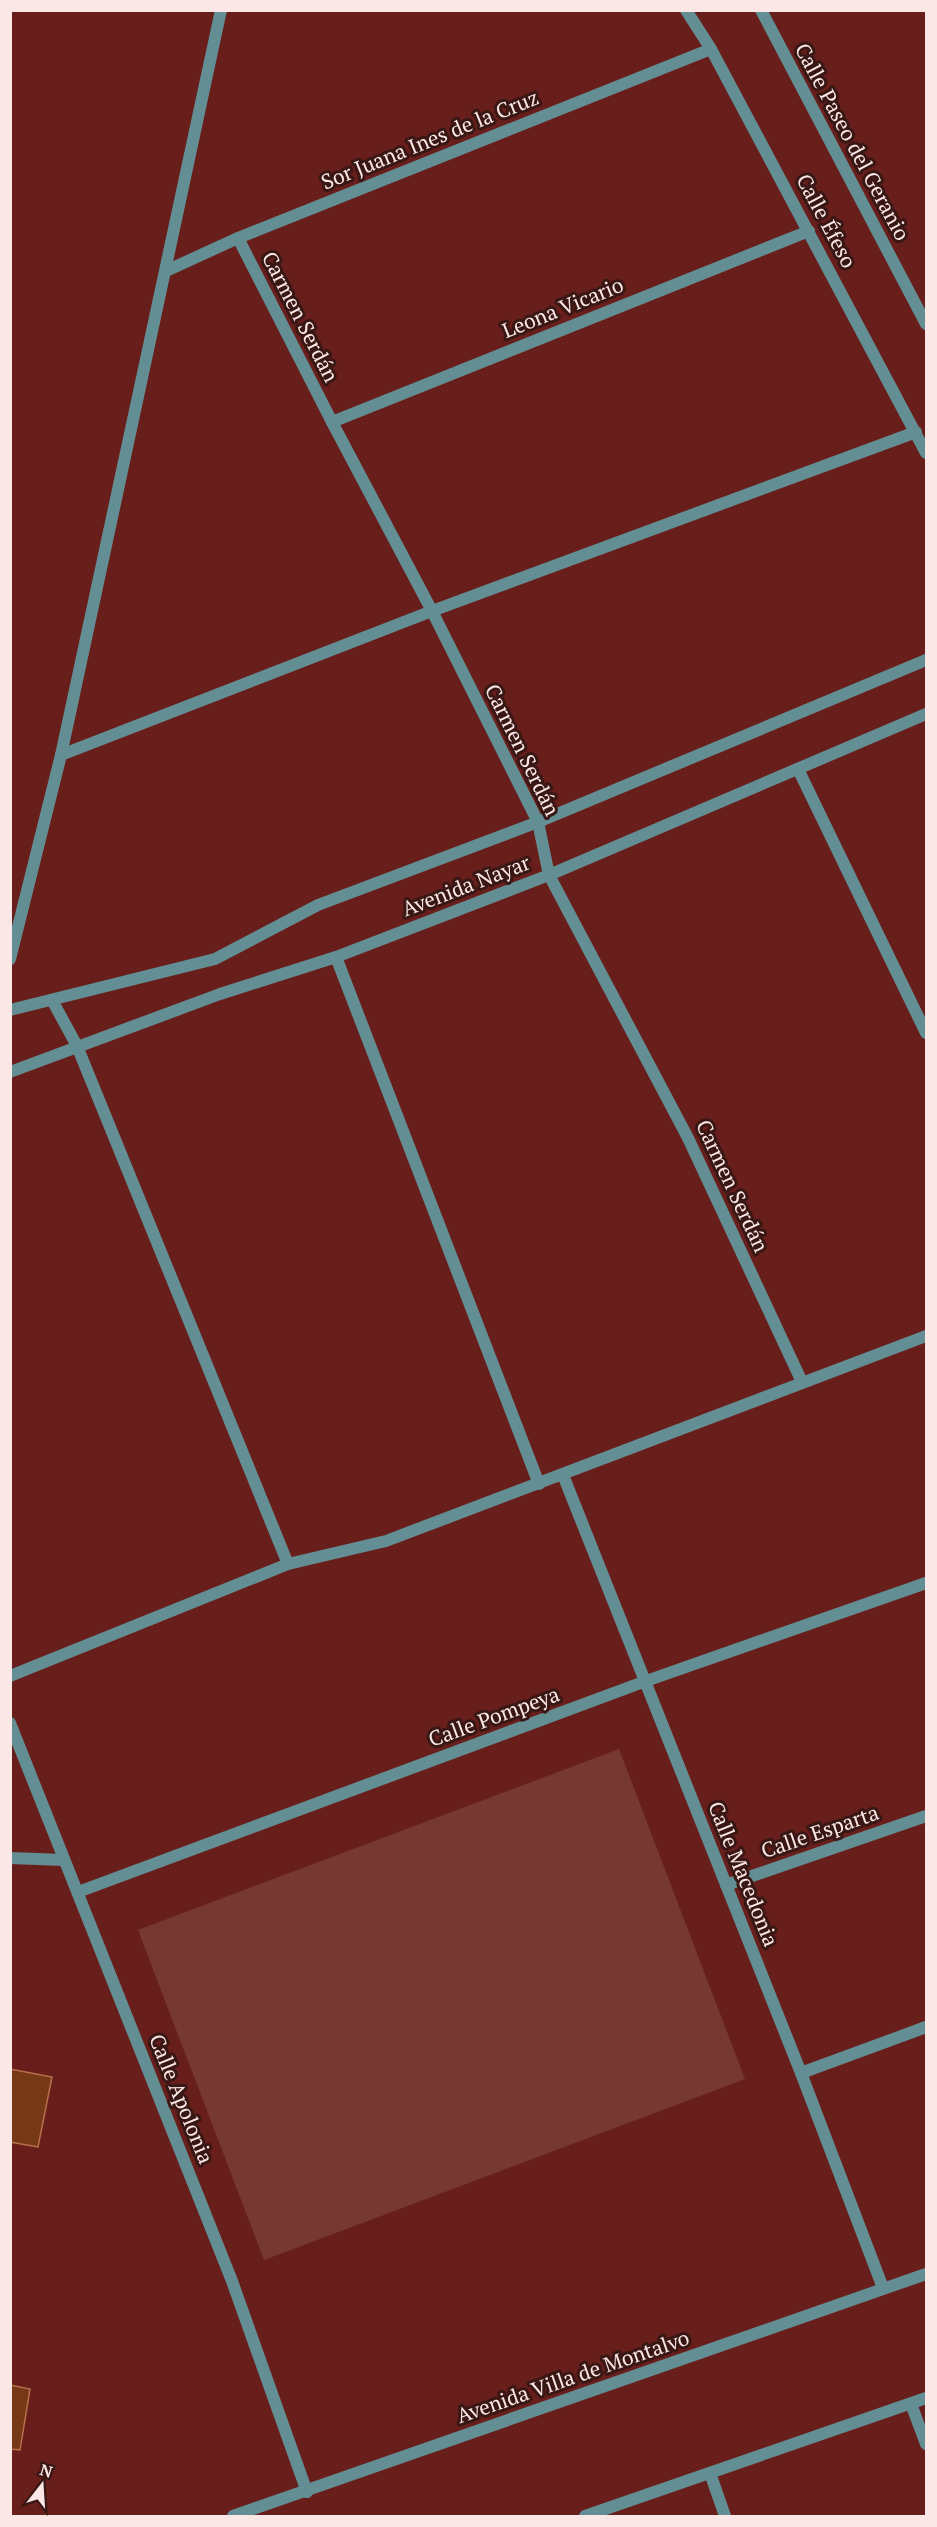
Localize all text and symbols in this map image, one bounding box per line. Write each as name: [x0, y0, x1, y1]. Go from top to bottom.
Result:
street label: Calle Paseo del Geranio: [789, 38, 917, 245]
street label: Sor Juana Ines de la Cruz: [317, 83, 542, 195]
street label: Calle Éfeso: [790, 169, 863, 272]
street label: Carmen Serdán: [256, 246, 346, 387]
street label: Leona Vicario: [498, 270, 627, 344]
street label: Carmen Serdán: [479, 679, 567, 820]
street label: Avenida Nayar: [398, 848, 534, 922]
street label: Carmen Serdán: [690, 1115, 776, 1257]
street label: Calle Pompeya: [424, 1679, 563, 1753]
street label: Calle Macedonia: [702, 1797, 786, 1951]
street label: Calle Esparta: [757, 1798, 883, 1864]
street label: Calle Apolonia: [143, 2030, 221, 2168]
street label: Avenida Villa de Montalvo: [453, 2323, 693, 2429]
north arrow: [12, 2455, 72, 2515]
text: N: [37, 2458, 55, 2483]

